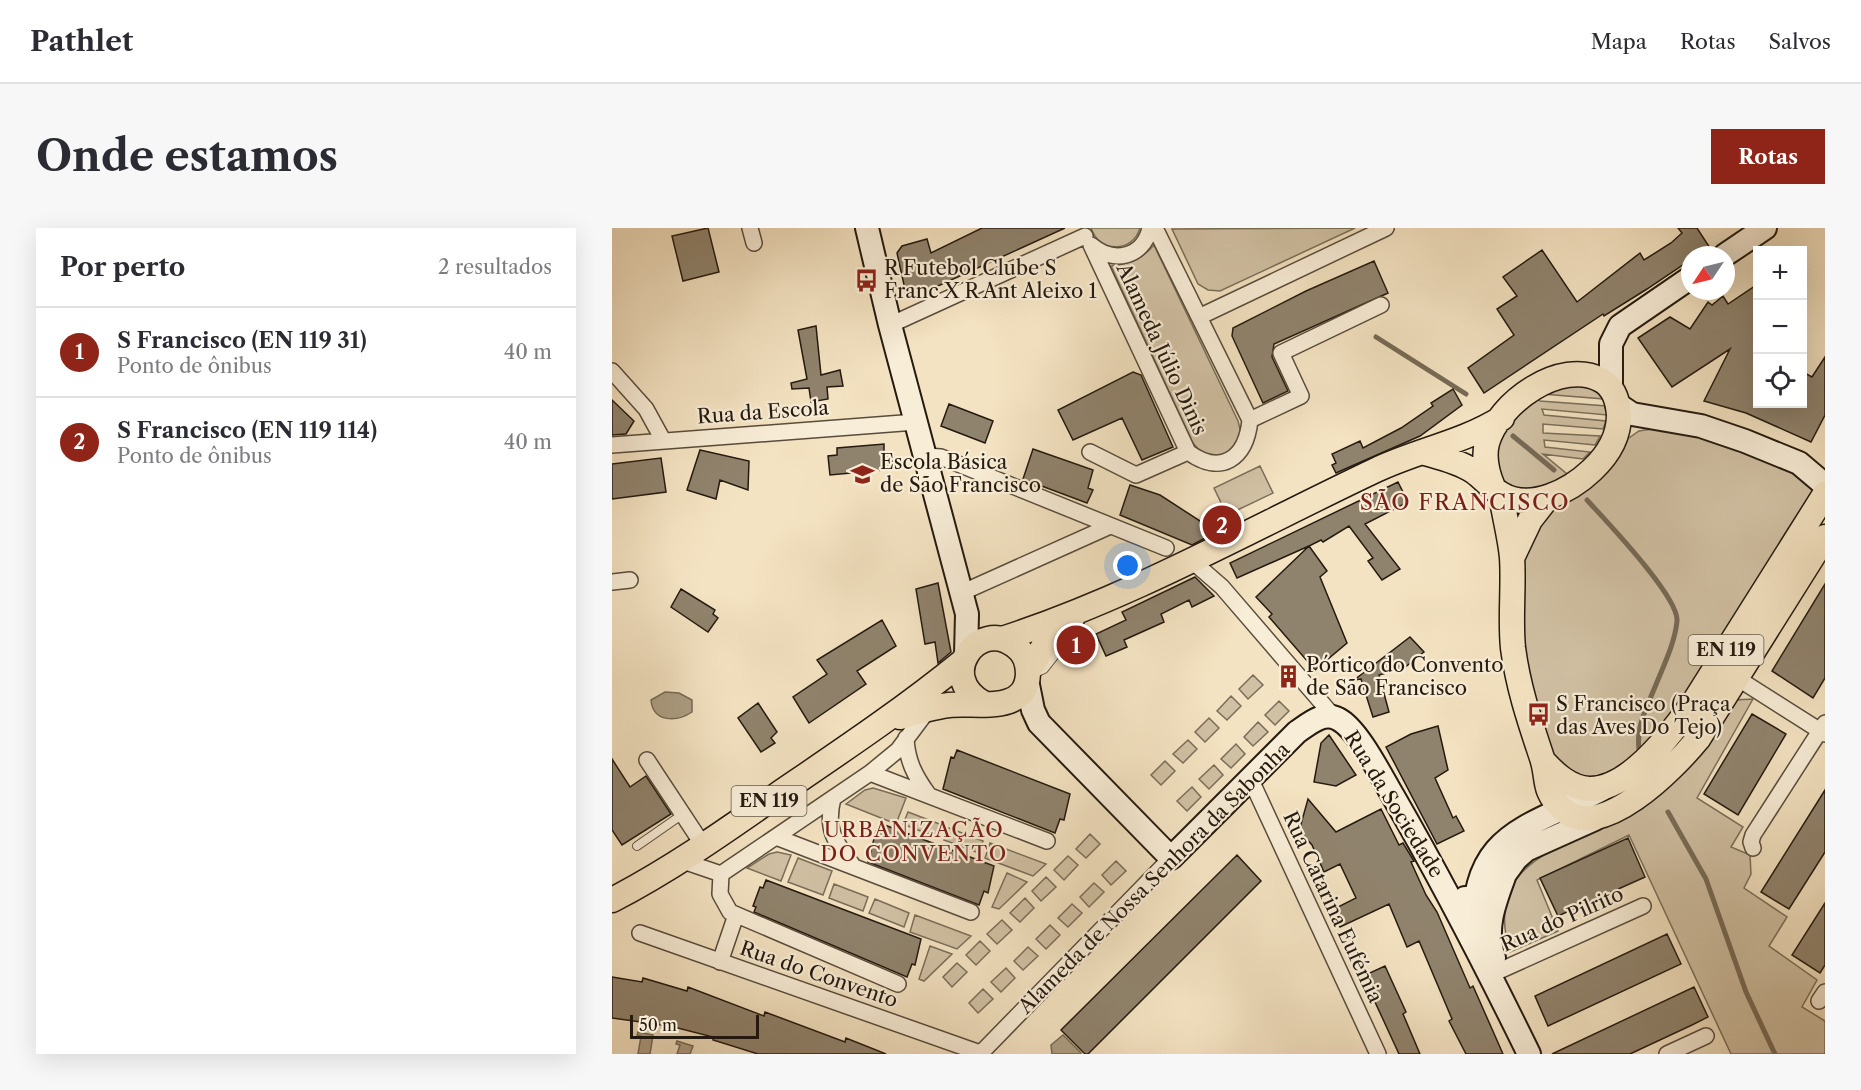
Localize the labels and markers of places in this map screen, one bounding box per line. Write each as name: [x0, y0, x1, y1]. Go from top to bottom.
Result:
place label: R Futebol Clube S Franc X R Ant Aleixo 1: [884, 256, 1098, 303]
bus stop icon: R Futebol Clube S Franc X R Ant Aleixo 1: [853, 267, 879, 293]
place label: Escola Básica de São Francisco: [880, 450, 1041, 497]
school or university icon: Escola Básica de São Francisco: [849, 461, 875, 487]
pin: 2: [1202, 502, 1242, 548]
pin: 1: [1056, 622, 1096, 668]
place label: Pórtico do Convento de São Francisco: [1306, 653, 1503, 700]
building icon: Pórtico do Convento de São Francisco: [1275, 664, 1301, 690]
place label: S Francisco (Praça das Aves Do Tejo): [1556, 692, 1731, 739]
bus stop icon: S Francisco (Praça das Aves Do Tejo): [1525, 702, 1551, 728]

